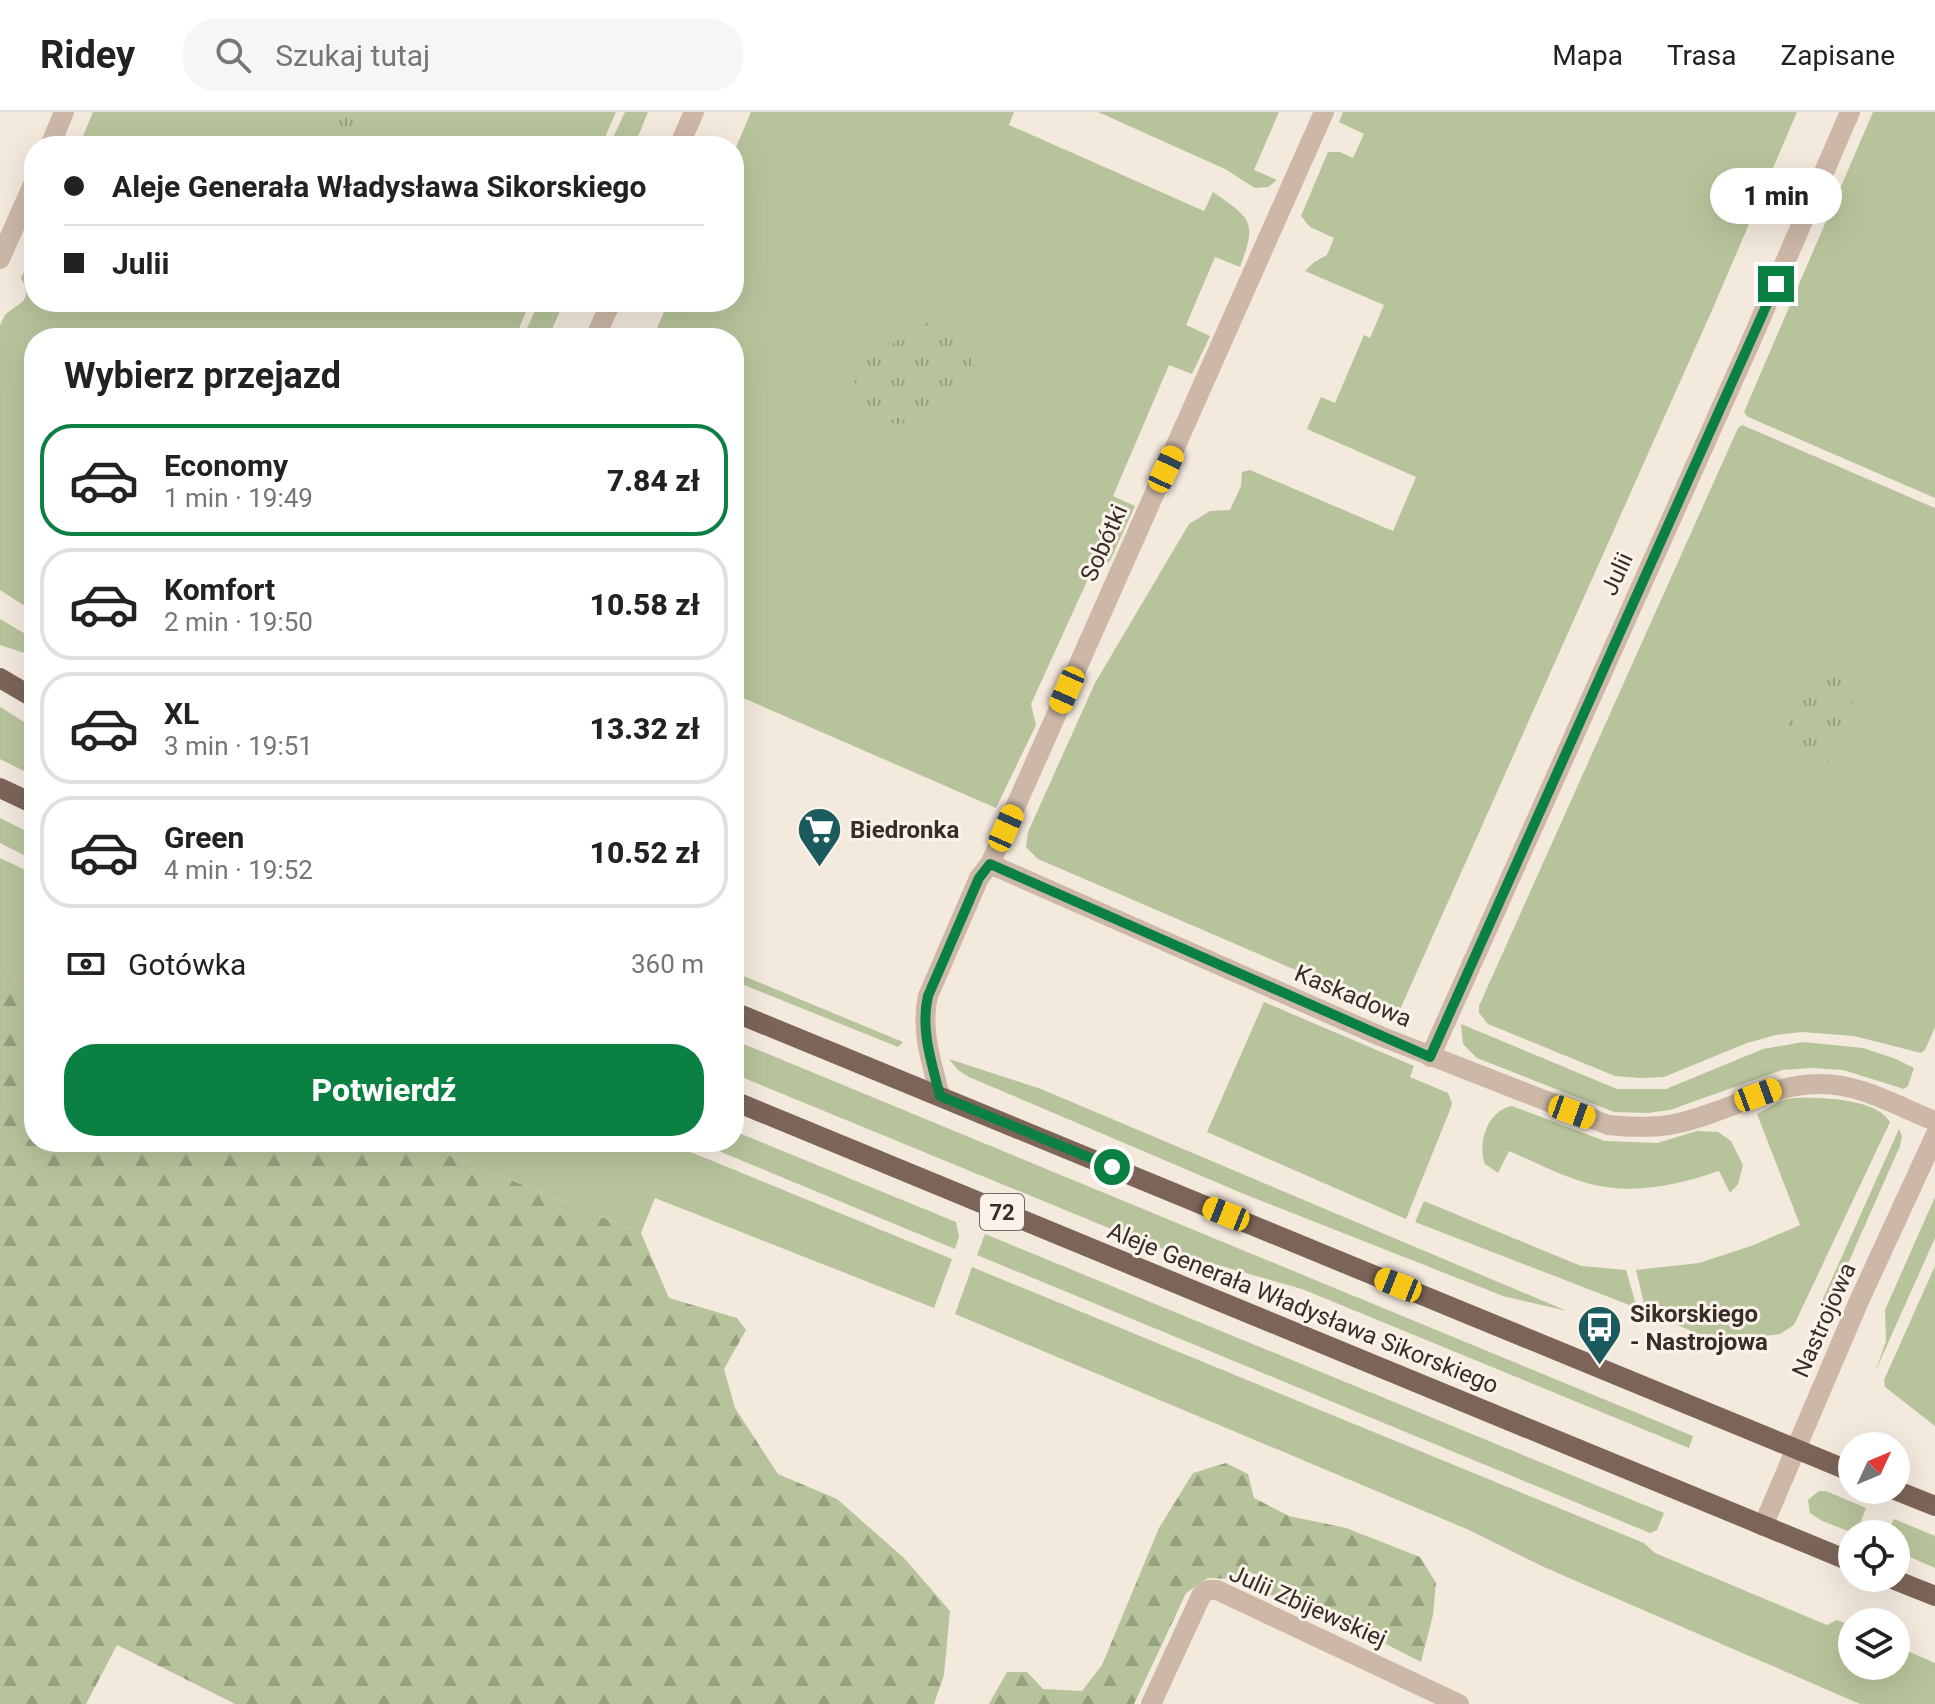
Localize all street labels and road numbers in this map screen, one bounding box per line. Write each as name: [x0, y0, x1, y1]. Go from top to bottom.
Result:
street label: Sobótki: [1075, 500, 1133, 586]
street label: Julii: [1595, 548, 1639, 600]
street label: Kaskadowa: [1290, 959, 1416, 1033]
road number: 72: [980, 1194, 1024, 1230]
street label: Aleje Generała Władysława Sikorskiego: [1104, 1217, 1502, 1399]
street label: Nastrojowa: [1786, 1258, 1862, 1382]
street label: Julii Zbijewskiej: [1225, 1559, 1391, 1653]

